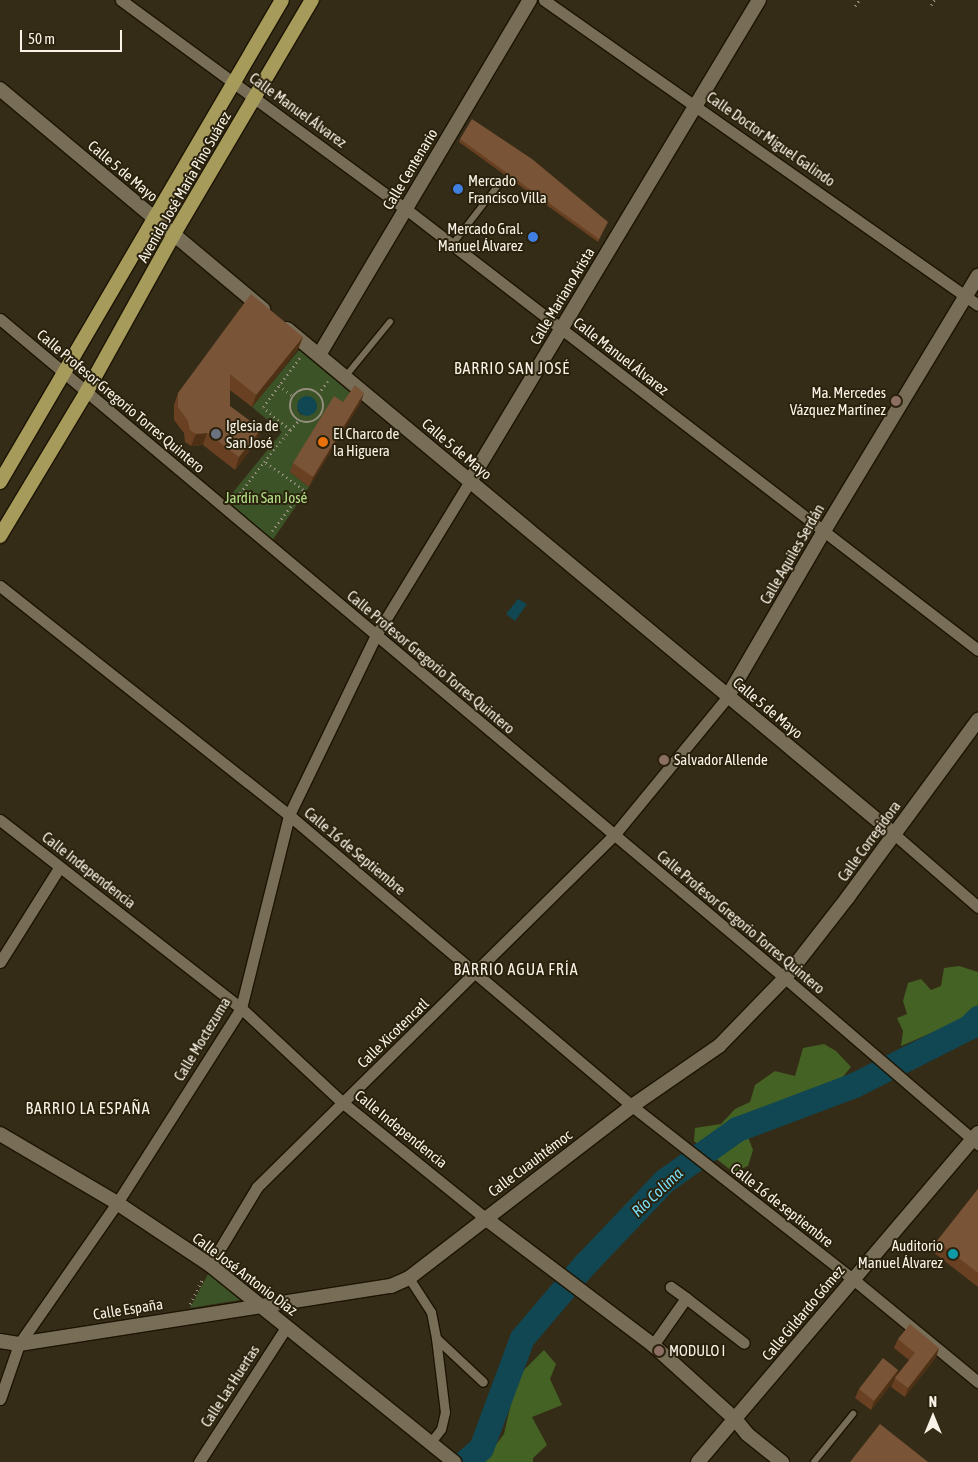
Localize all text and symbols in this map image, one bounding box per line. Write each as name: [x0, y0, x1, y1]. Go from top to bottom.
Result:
scale bar: [22, 20, 125, 52]
text: 50 m: [28, 30, 55, 47]
street label: Calle Manuel Álvarez: [246, 69, 350, 151]
street label: Calle Doctor Miguel Galindo: [703, 88, 839, 190]
street label: Avenida José María Pino Suárez: [133, 108, 235, 266]
street label: Calle Centenario: [379, 125, 441, 213]
street label: Calle 5 de Mayo: [84, 137, 162, 205]
place label: Mercado Francisco Villa: [468, 171, 547, 206]
marker: Mercado Francisco Villa: [452, 183, 464, 195]
place label: Mercado Gral. Manuel Álvarez: [438, 219, 523, 254]
marker: Mercado Gral. Manuel Álvarez: [527, 231, 539, 243]
street label: Calle Mariano Arista: [526, 244, 598, 348]
street label: Calle Manuel Álvarez: [570, 313, 672, 399]
street label: Calle Profesor Gregorio Torres Quintero: [34, 326, 208, 476]
district label: BARRIO SAN JOSÉ: [452, 358, 572, 378]
place label: Ma. Mercedes Vázquez Martínez: [790, 383, 886, 418]
marker: Ma. Mercedes Vázquez Martínez: [890, 395, 902, 407]
street label: Calle 5 de Mayo: [418, 415, 496, 483]
place label: Iglesia de San José: [226, 416, 279, 451]
place label: El Charco de la Higuera: [333, 424, 399, 459]
marker: Iglesia de San José: [210, 428, 222, 440]
marker: El Charco de la Higuera: [317, 436, 329, 448]
park label: Jardín San José: [225, 489, 307, 507]
street label: Calle Aquiles Serdán: [756, 501, 828, 607]
street label: Calle Profesor Gregorio Torres Quintero: [344, 587, 518, 737]
street label: Calle 5 de Mayo: [729, 674, 807, 742]
place label: Salvador Allende: [674, 751, 768, 769]
marker: Salvador Allende: [658, 754, 670, 766]
street label: Calle Corregidora: [834, 797, 904, 885]
street label: Calle 16 de Septiembre: [301, 803, 409, 899]
street label: Calle Independencia: [39, 828, 139, 912]
street label: Calle Profesor Gregorio Torres Quintero: [654, 847, 828, 997]
district label: BARRIO AGUA FRÍA: [451, 959, 581, 979]
street label: Calle Moctezuma: [170, 994, 234, 1084]
street label: Calle Xicotencatl: [354, 994, 432, 1072]
street label: Calle Independencia: [351, 1086, 451, 1172]
district label: BARRIO LA ESPAÑA: [23, 1098, 153, 1118]
street label: Calle Cuauhtémoc: [485, 1126, 575, 1200]
street label: Calle 16 de septiembre: [727, 1159, 837, 1251]
water label: Río Colima: [627, 1163, 687, 1221]
street label: Calle José Antonio Díaz: [189, 1229, 301, 1319]
place label: Auditorio Manuel Álvarez: [858, 1236, 943, 1271]
marker: Auditorio Manuel Álvarez: [947, 1248, 959, 1260]
street label: Calle Gildardo Gómez: [758, 1262, 848, 1364]
street label: Calle España: [92, 1295, 164, 1323]
street label: Calle Las Huertas: [197, 1342, 263, 1430]
place label: MODULO I: [669, 1342, 725, 1360]
marker: MODULO I: [653, 1345, 665, 1357]
north arrow: [908, 1392, 958, 1442]
text: N: [929, 1394, 937, 1410]

